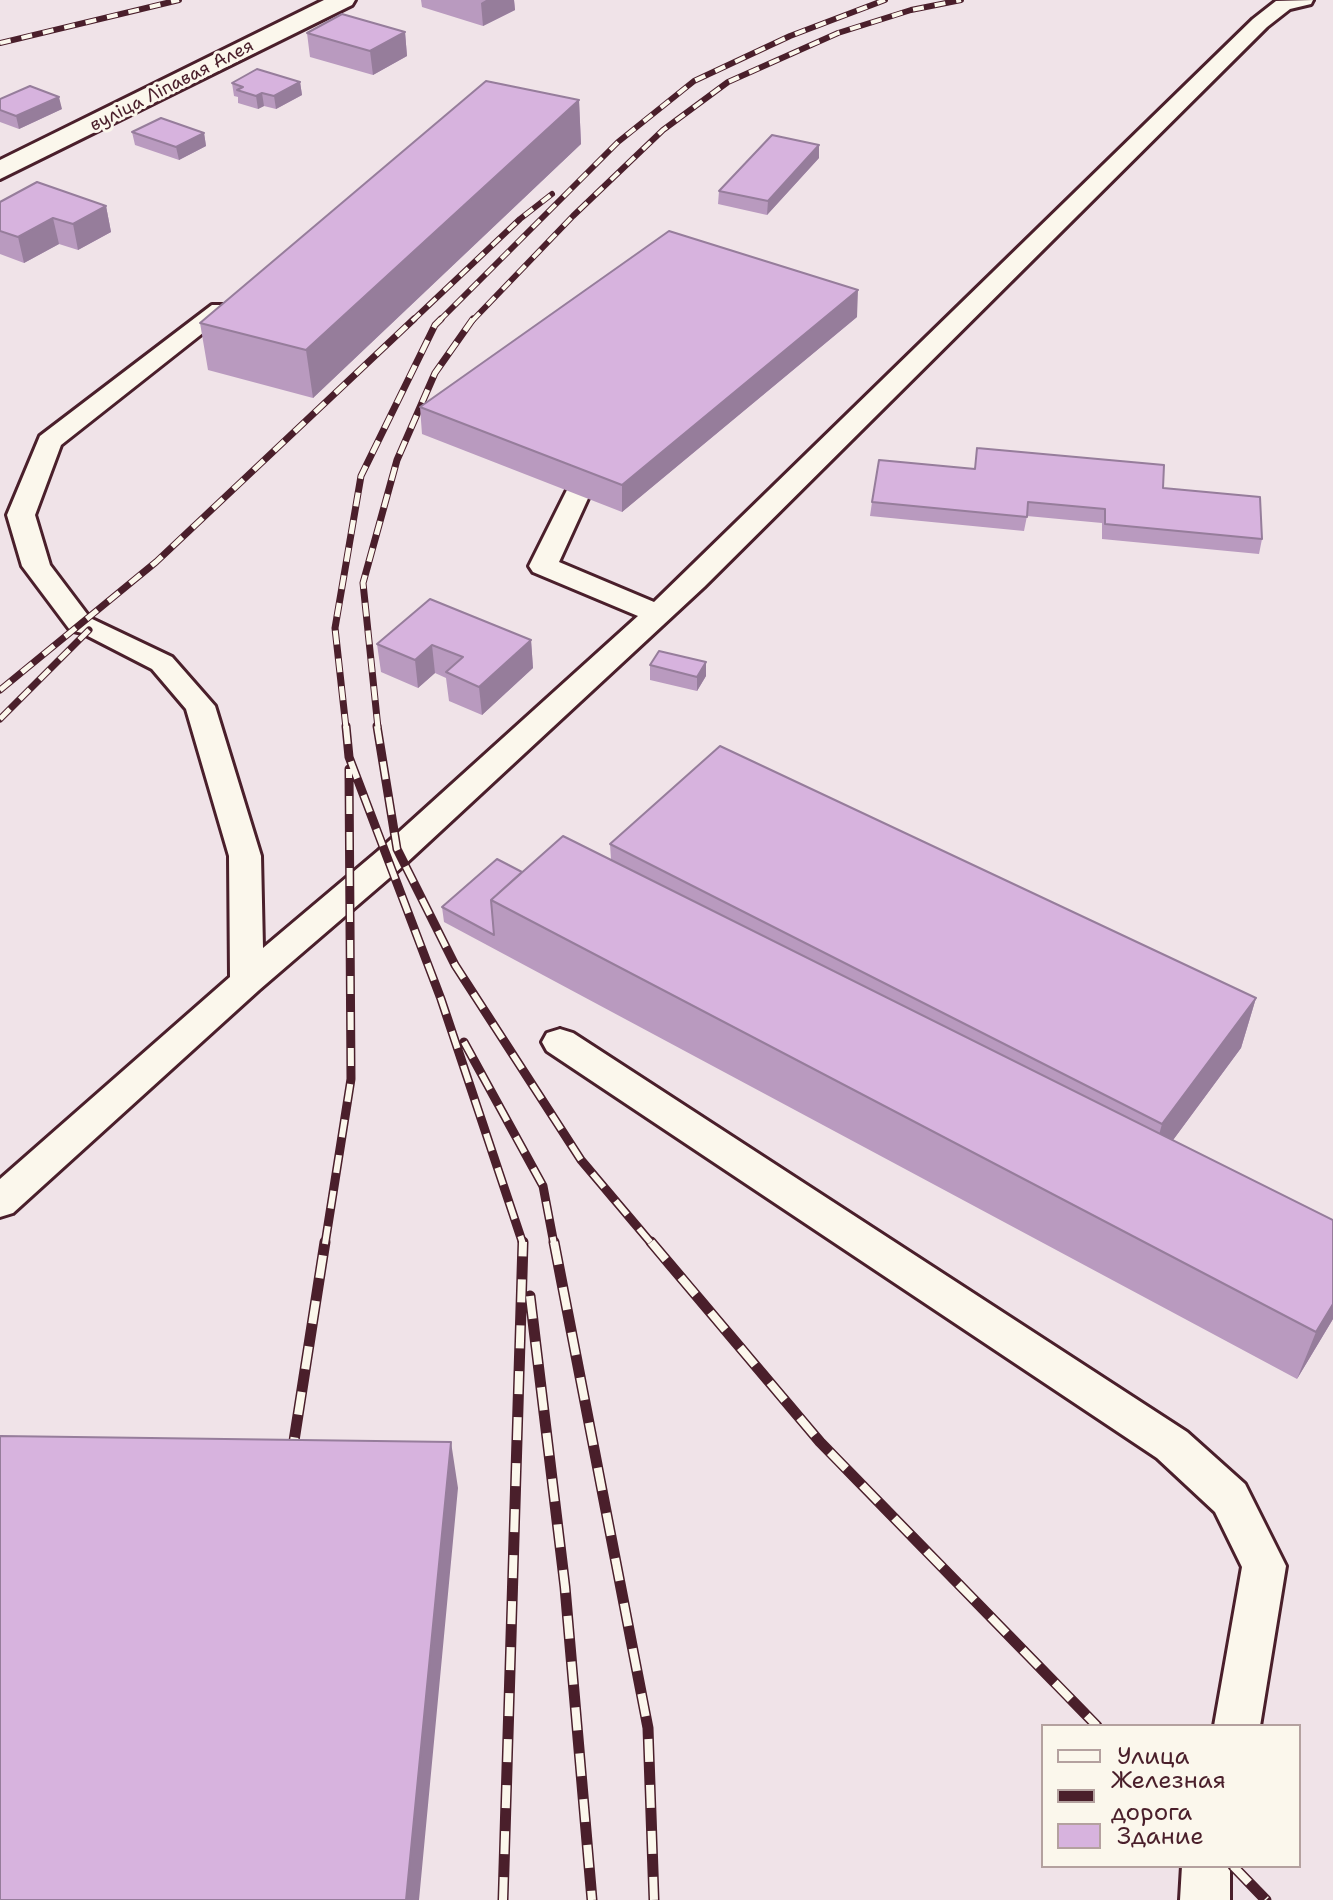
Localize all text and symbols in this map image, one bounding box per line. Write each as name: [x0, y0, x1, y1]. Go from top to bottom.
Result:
street label: вуліца Ліпавая Алея: [86, 35, 258, 137]
legend: [1041, 1724, 1301, 1868]
text: Улица: [1117, 1740, 1190, 1772]
text: Железная дорога: [1111, 1764, 1226, 1828]
text: Здание: [1117, 1820, 1204, 1852]

